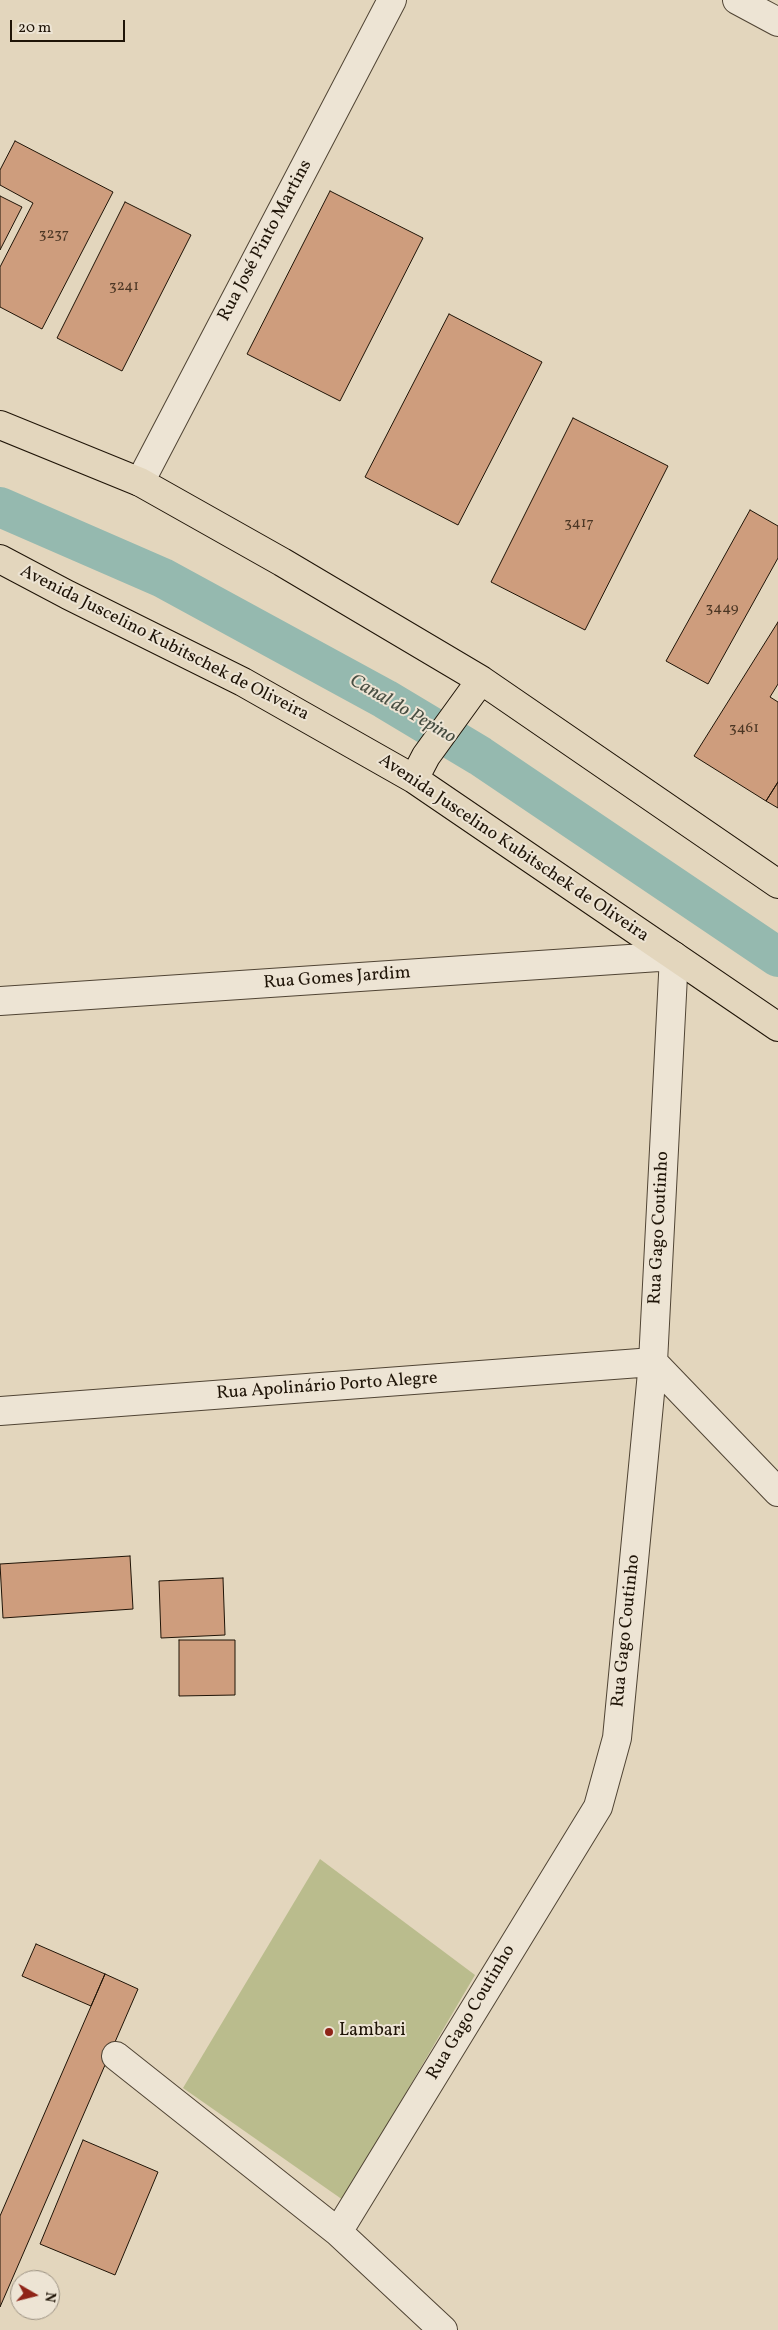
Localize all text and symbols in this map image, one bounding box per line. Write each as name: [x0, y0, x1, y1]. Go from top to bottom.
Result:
scale bar: [12, 10, 128, 42]
text: 20 m: [18, 18, 51, 39]
street label: Rua José Pinto Martins: [214, 157, 318, 325]
house number: 3237: [39, 226, 69, 244]
house number: 3241: [109, 278, 139, 296]
house number: 3417: [564, 515, 594, 533]
street label: Avenida Juscelino Kubitschek de Oliveira: [16, 561, 312, 727]
house number: 3449: [706, 600, 738, 618]
water label: Canal do Pepino: [345, 670, 459, 750]
house number: 3461: [729, 720, 759, 738]
street label: Avenida Juscelino Kubitschek de Oliveira: [374, 750, 652, 948]
street label: Rua Gomes Jardim: [263, 963, 411, 995]
street label: Rua Gago Coutinho: [645, 1151, 675, 1305]
street label: Rua Apolinário Porto Alegre: [216, 1368, 438, 1406]
street label: Rua Gago Coutinho: [608, 1553, 646, 1709]
street label: Rua Gago Coutinho: [423, 1942, 521, 2084]
place label: Lambari: [339, 2021, 406, 2043]
marker: Lambari: [323, 2026, 335, 2038]
north arrow: [10, 2270, 60, 2320]
text: N: [39, 2291, 59, 2303]

